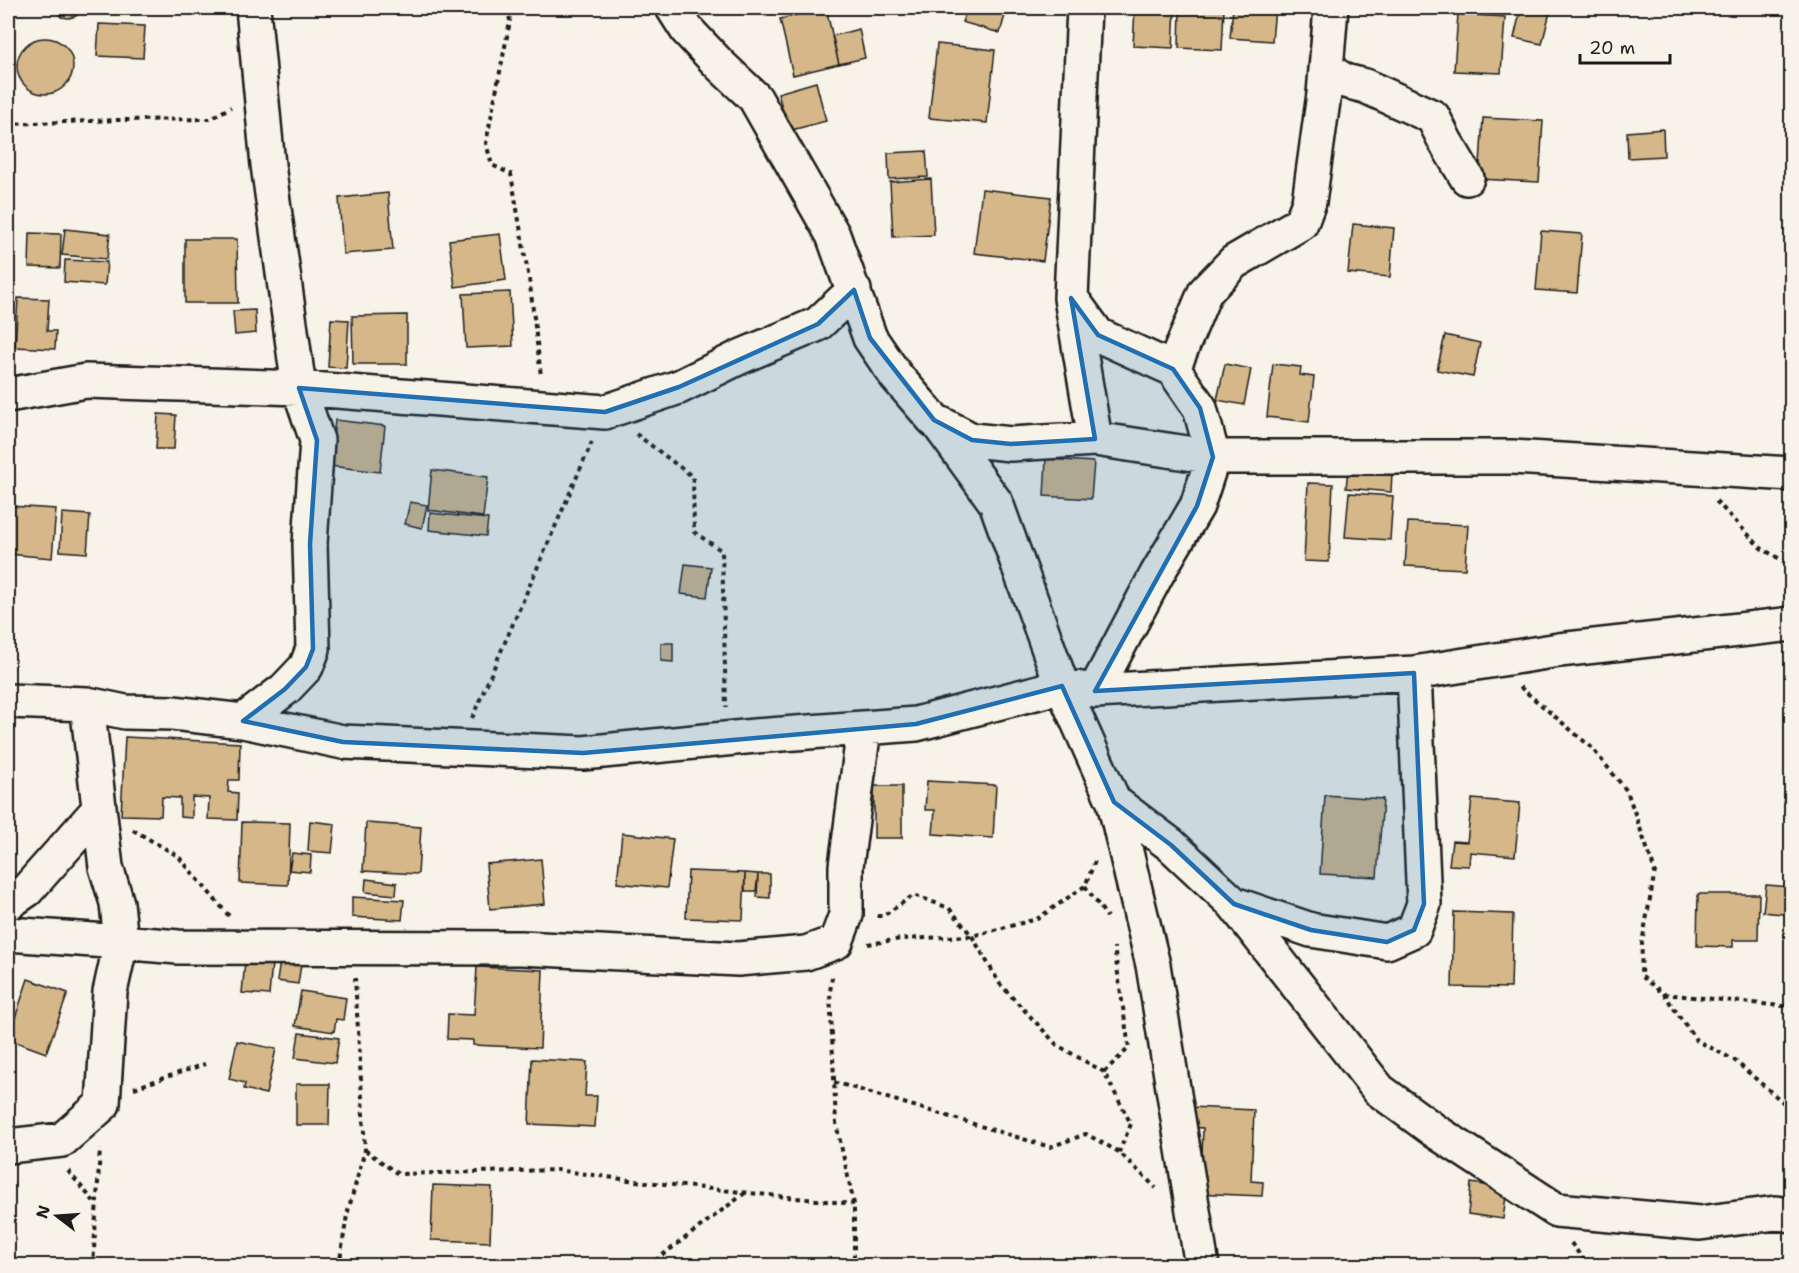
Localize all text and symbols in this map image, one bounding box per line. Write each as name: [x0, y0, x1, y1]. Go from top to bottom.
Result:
scale bar: [1580, 27, 1670, 65]
text: 20 m: [1589, 36, 1635, 60]
north arrow: [27, 1186, 87, 1246]
text: N: [31, 1203, 55, 1221]

